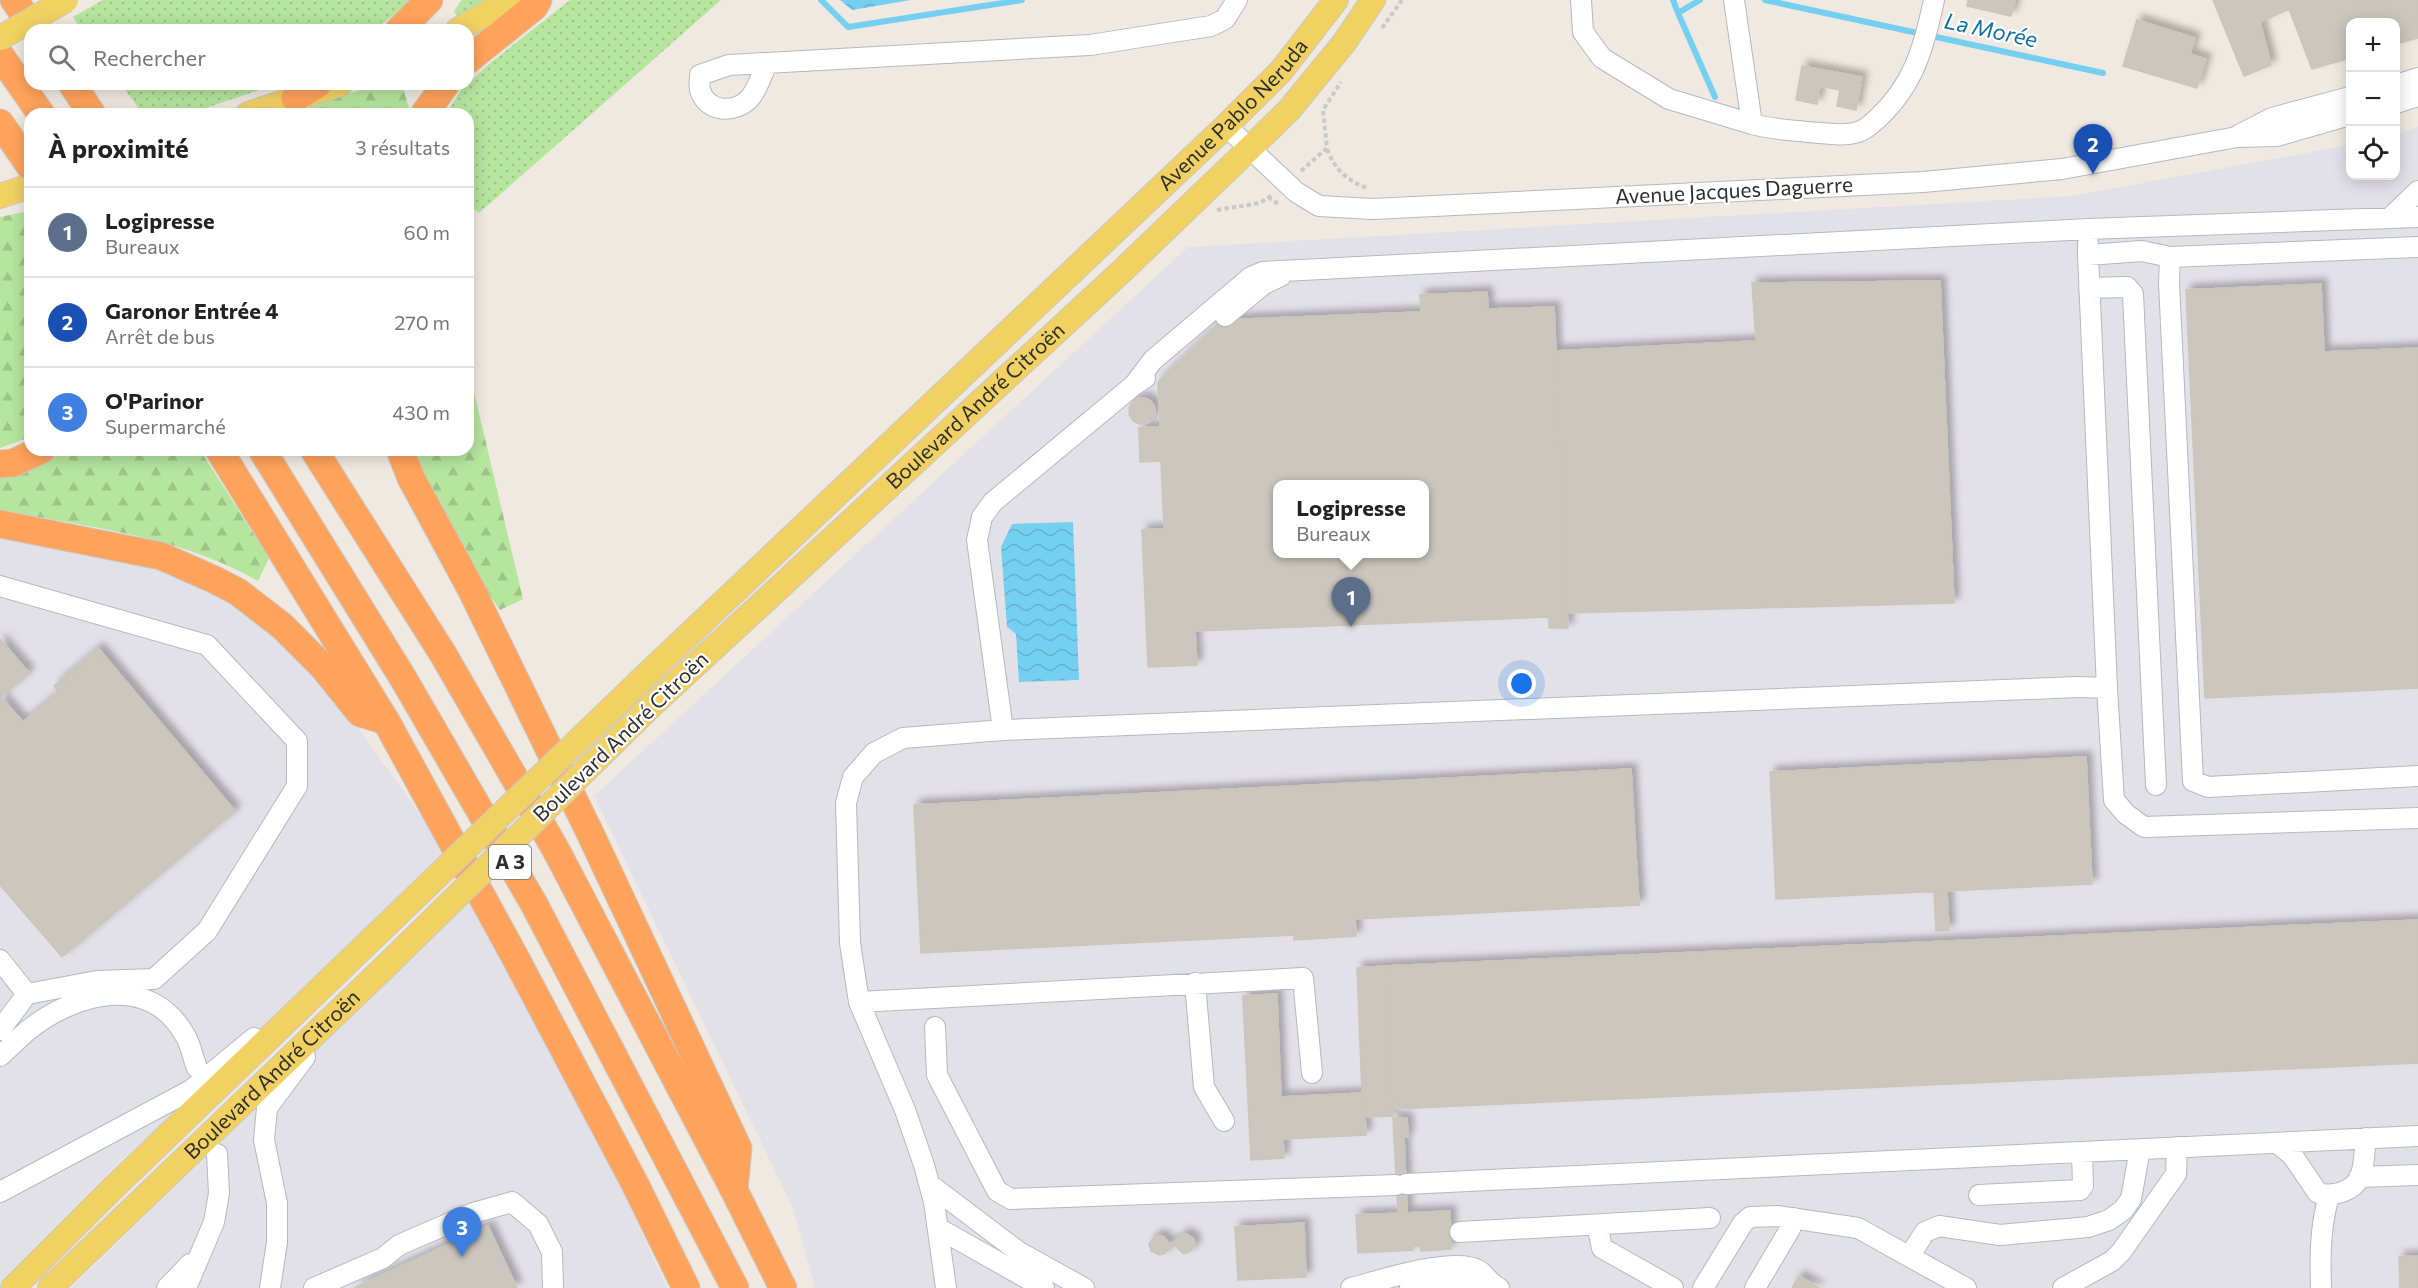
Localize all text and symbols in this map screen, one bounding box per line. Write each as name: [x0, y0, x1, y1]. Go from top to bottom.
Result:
water label: La Morée: [1942, 7, 2040, 53]
map controls: [2346, 18, 2400, 180]
button: +: [2346, 18, 2400, 72]
search box: [24, 24, 474, 90]
street label: Avenue Pablo Neruda: [1152, 34, 1312, 195]
icon: search: [45, 41, 78, 74]
text: Rechercher: [93, 44, 206, 71]
button: −: [2346, 72, 2400, 126]
pin: 2: [2074, 124, 2112, 174]
button: locate: [2346, 126, 2400, 180]
text: À proximité: [48, 132, 189, 163]
text: 3 résultats: [355, 135, 450, 159]
street label: Avenue Jacques Daguerre: [1614, 171, 1854, 208]
text: Logipresse: [105, 207, 215, 234]
text: 1: [63, 220, 72, 244]
text: 60 m: [404, 220, 450, 244]
text: Bureaux: [105, 234, 180, 258]
text: Garonor Entrée 4: [105, 297, 279, 324]
text: 2: [62, 310, 73, 334]
text: 270 m: [394, 310, 450, 334]
street label: Boulevard André Citroën: [880, 317, 1069, 493]
text: Arrêt de bus: [105, 324, 215, 348]
text: O'Parinor: [105, 387, 204, 414]
text: 3: [62, 400, 73, 424]
text: 430 m: [392, 400, 450, 424]
text: Supermarché: [105, 414, 226, 438]
popup: [1273, 480, 1429, 558]
text: Logipresse: [1296, 494, 1406, 521]
text: Bureaux: [1296, 521, 1371, 545]
pin: 1: [1332, 578, 1370, 627]
street label: Boulevard André Citroën: [527, 646, 713, 826]
your location: [1507, 669, 1536, 698]
road number: A 3: [489, 845, 531, 879]
street label: Boulevard André Citroën: [178, 984, 364, 1164]
pin: 3: [442, 1208, 482, 1257]

